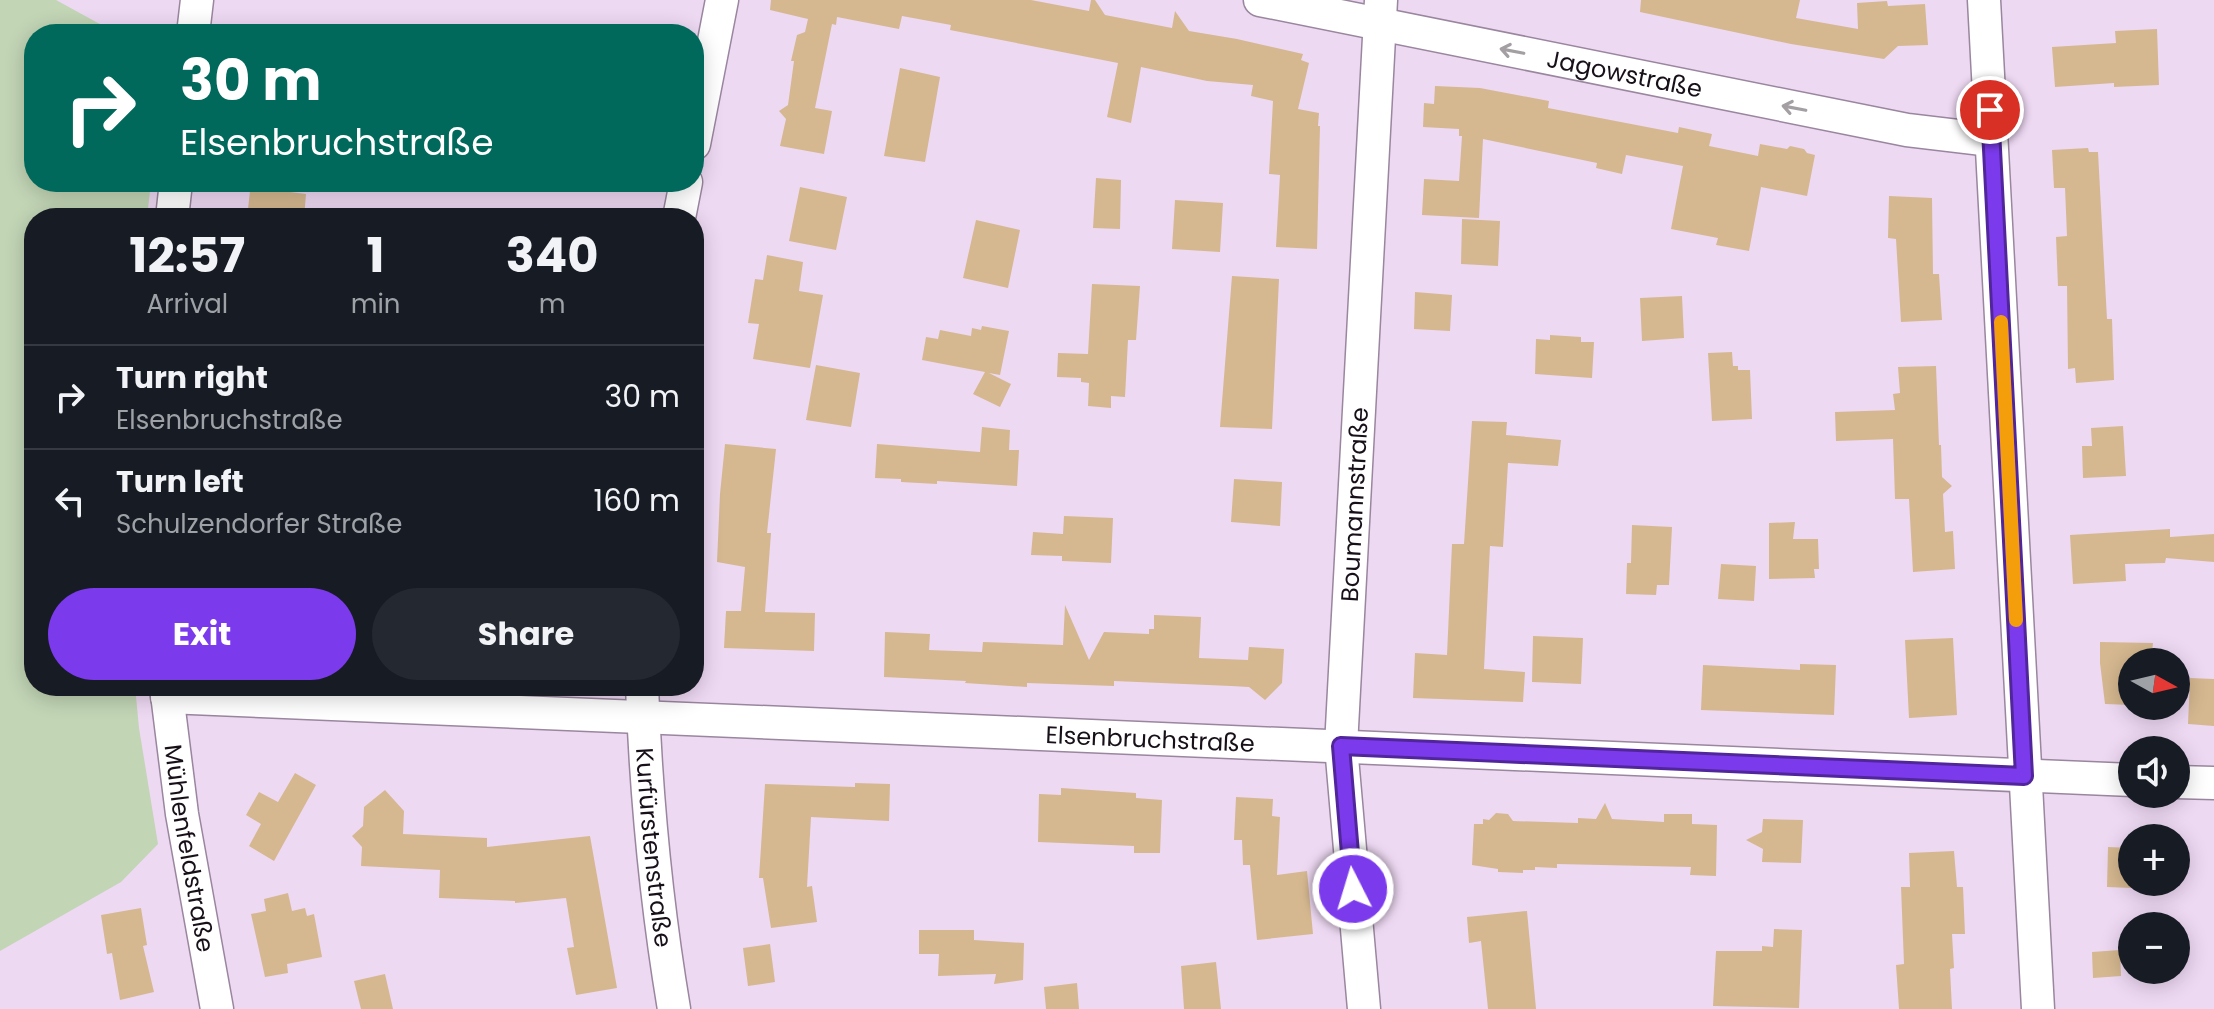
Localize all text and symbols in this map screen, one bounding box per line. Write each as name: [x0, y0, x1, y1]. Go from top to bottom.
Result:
text: 30 m: [180, 41, 322, 120]
street label: Jagowstraße: [1544, 42, 1705, 105]
one-way arrow: [1499, 43, 1525, 58]
icon: right: [48, 56, 152, 160]
pin: [1956, 76, 2024, 144]
icon: arrive: [1968, 88, 2012, 132]
one-way arrow: [1782, 100, 1807, 115]
text: Elsenbruchstraße: [180, 117, 494, 168]
text: 12:57: [129, 222, 245, 289]
text: 1: [367, 222, 385, 289]
text: 340: [506, 222, 599, 289]
text: Arrival: [146, 286, 228, 322]
text: min: [351, 286, 400, 322]
text: m: [539, 286, 566, 322]
text: Turn right: [116, 356, 268, 399]
icon: right: [48, 375, 92, 419]
text: 30 m: [605, 375, 680, 418]
text: Elsenbruchstraße: [116, 402, 343, 438]
street label: Boumannstraße: [1332, 406, 1376, 603]
text: Turn left: [116, 460, 244, 503]
icon: left: [48, 479, 92, 523]
text: 160 m: [594, 479, 680, 522]
text: Schulzendorfer Straße: [116, 506, 402, 542]
button: Exit: [48, 588, 356, 680]
button: Share: [372, 588, 680, 680]
north arrow: [2118, 648, 2190, 720]
map controls: [2118, 648, 2190, 984]
street label: Elsenbruchstraße: [1045, 718, 1255, 759]
button: sound: [2118, 736, 2190, 808]
street label: Mühlenfeldstraße: [157, 742, 223, 955]
street label: Kurfürstenstraße: [628, 747, 681, 949]
button: +: [2118, 824, 2190, 896]
position arrow: [1311, 847, 1395, 931]
button: −: [2118, 912, 2190, 984]

